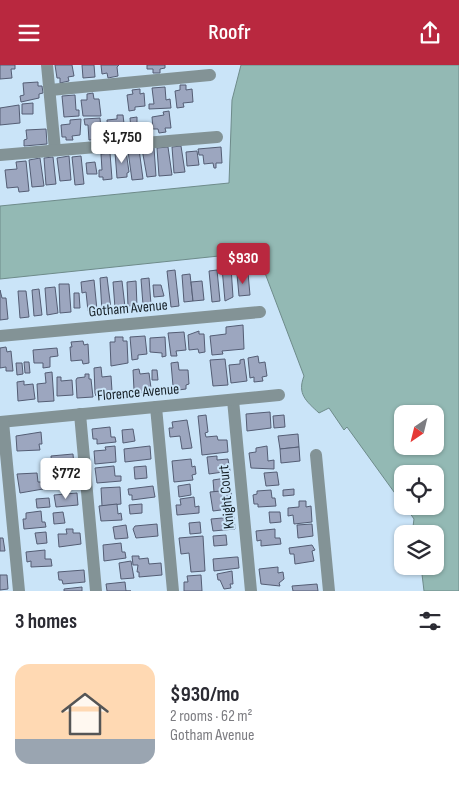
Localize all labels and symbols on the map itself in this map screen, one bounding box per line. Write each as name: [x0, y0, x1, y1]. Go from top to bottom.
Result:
pin: $1,750: [81, 121, 163, 164]
pin: $930: [213, 243, 273, 285]
street label: Gotham Avenue: [88, 296, 168, 321]
street label: Florence Avenue: [96, 379, 180, 406]
north arrow: [394, 405, 444, 455]
pin: $772: [36, 457, 96, 500]
street label: Knight Court: [214, 464, 239, 530]

